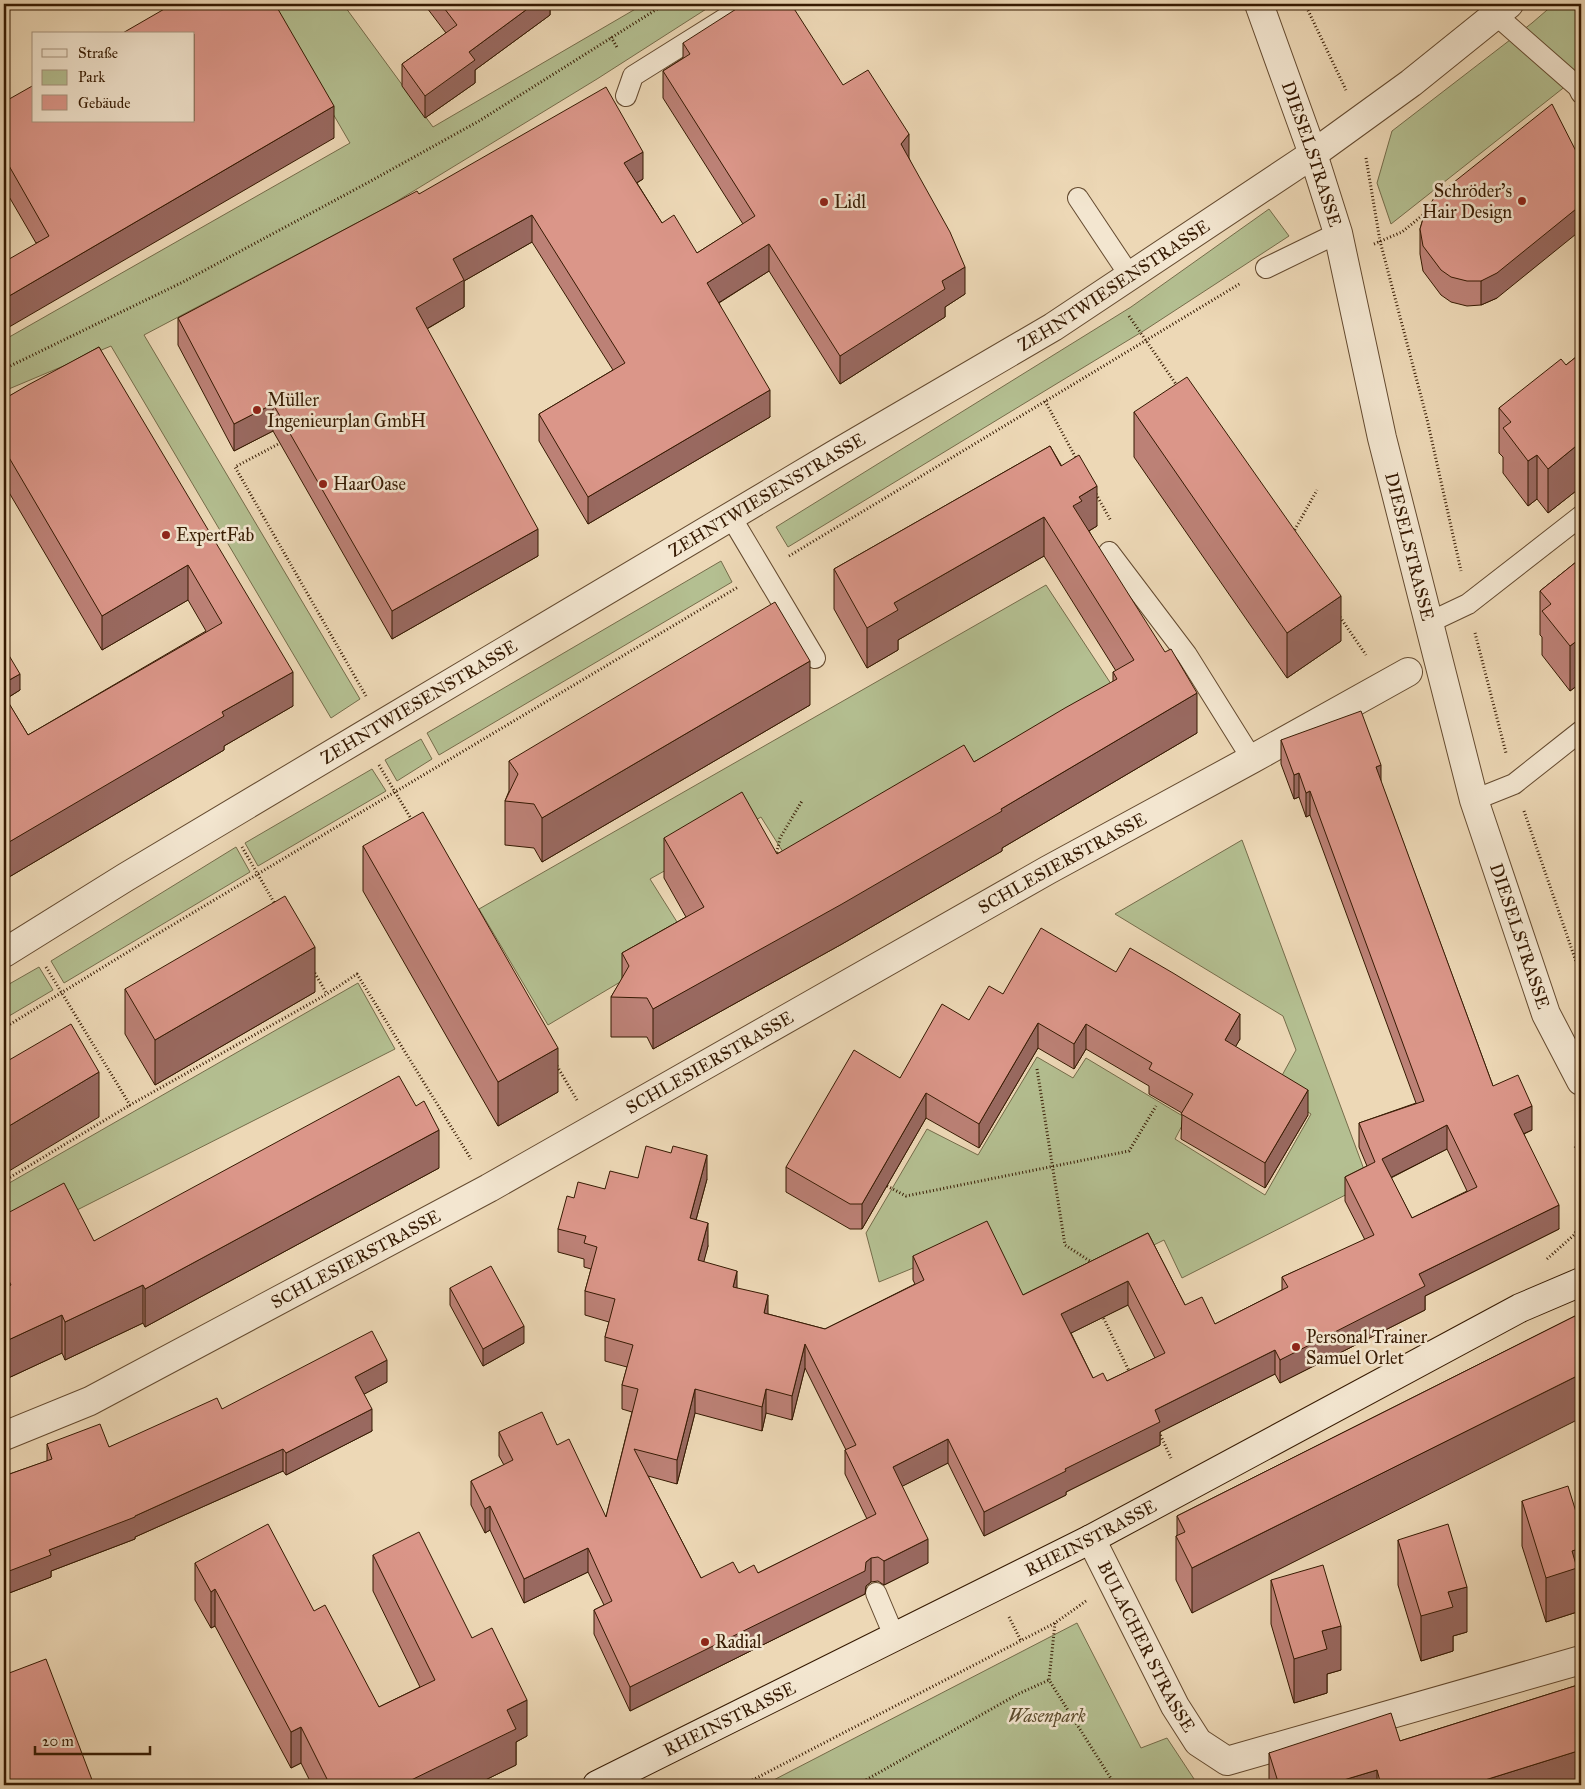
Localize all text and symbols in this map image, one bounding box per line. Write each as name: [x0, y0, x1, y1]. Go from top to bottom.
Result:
legend: [32, 32, 195, 122]
text: Straße: [78, 44, 118, 62]
text: Park: [78, 68, 105, 86]
street label: DIESELSTRASSE: [1277, 78, 1346, 230]
text: Gebäude: [78, 94, 131, 112]
place label: Schröder's Hair Design: [1422, 180, 1512, 224]
place label: Lidl: [834, 191, 866, 213]
marker: Schröder's Hair Design: [1516, 195, 1528, 207]
marker: Lidl: [818, 196, 830, 208]
street label: ZEHNTWIESENSTRASSE: [1014, 215, 1214, 356]
place label: Müller Ingenieurplan GmbH: [267, 389, 426, 433]
marker: Müller Ingenieurplan GmbH: [251, 404, 263, 416]
street label: ZEHNTWIESENSTRASSE: [665, 428, 869, 562]
street label: DIESELSTRASSE: [1380, 470, 1439, 623]
place label: HaarOase: [333, 473, 406, 495]
marker: HaarOase: [317, 478, 329, 490]
place label: ExpertFab: [176, 524, 254, 546]
marker: ExpertFab: [160, 529, 172, 541]
street label: ZEHNTWIESENSTRASSE: [317, 635, 521, 769]
street label: SCHLESIERSTRASSE: [974, 808, 1150, 919]
street label: DIESELSTRASSE: [1485, 860, 1555, 1012]
street label: SCHLESIERSTRASSE: [622, 1006, 797, 1119]
street label: SCHLESIERSTRASSE: [267, 1205, 444, 1313]
place label: Personal Trainer Samuel Orlet: [1306, 1326, 1427, 1369]
marker: Personal Trainer Samuel Orlet: [1290, 1341, 1302, 1353]
street label: RHEINSTRASSE: [1021, 1495, 1160, 1581]
street label: BULACHER STRASSE: [1093, 1557, 1200, 1736]
place label: Radial: [715, 1631, 762, 1653]
marker: Radial: [699, 1636, 711, 1648]
street label: RHEINSTRASSE: [660, 1677, 799, 1761]
park label: Wasenpark: [1008, 1705, 1086, 1728]
scale bar: [35, 1724, 150, 1756]
text: 20 m: [42, 1732, 74, 1750]

